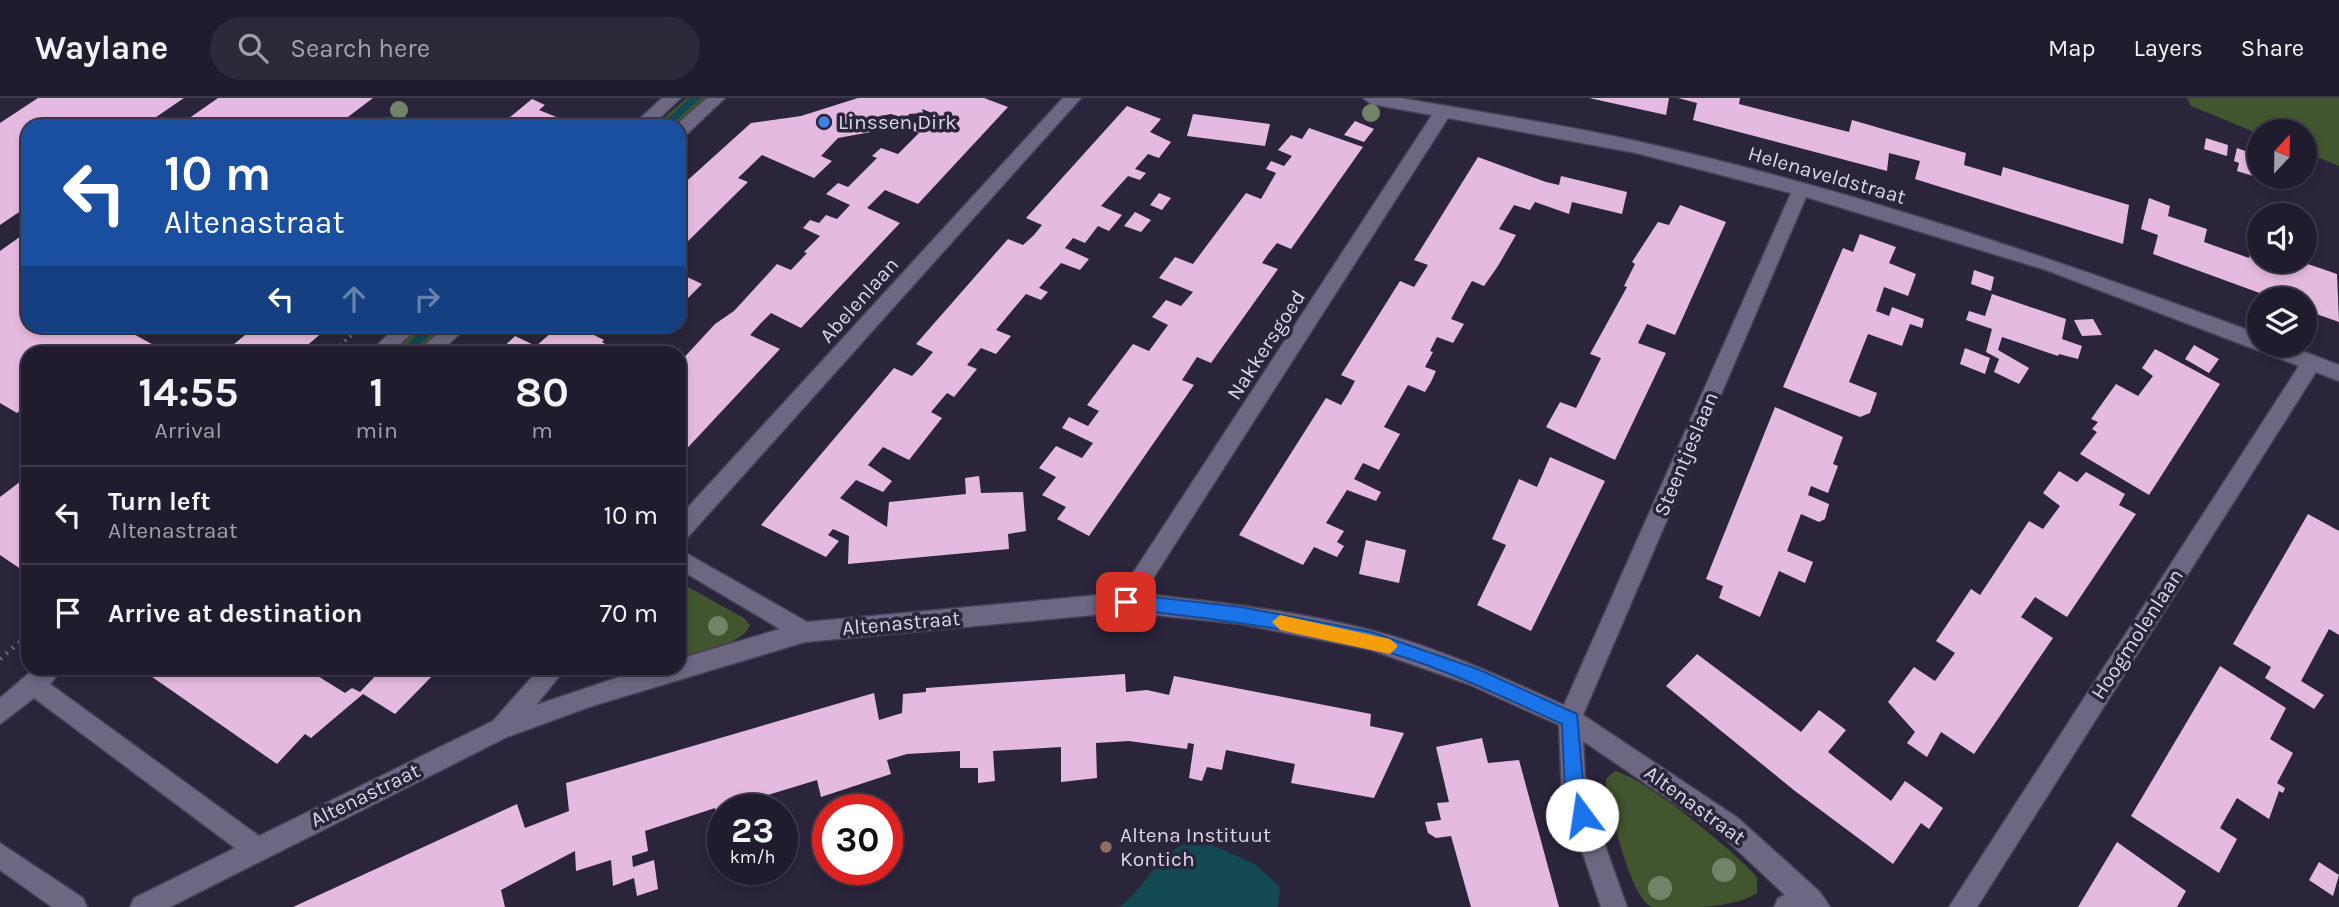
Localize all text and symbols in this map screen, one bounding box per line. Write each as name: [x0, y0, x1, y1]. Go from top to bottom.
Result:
search box: [210, 17, 700, 80]
text: Waylane: [35, 29, 168, 67]
icon: search: [234, 29, 272, 67]
text: Search here: [290, 33, 430, 64]
text: Map: [2048, 34, 2096, 62]
text: Layers: [2134, 34, 2203, 62]
text: Share: [2241, 34, 2304, 62]
place label: Linssen Dirk: [838, 110, 957, 134]
marker: Linssen Dirk: [816, 114, 832, 130]
north arrow: [2247, 119, 2317, 189]
map controls: [2247, 119, 2317, 357]
street label: Helenaveldstraat: [1745, 141, 1909, 209]
text: 10 m: [164, 145, 271, 202]
icon: left: [49, 147, 140, 238]
button: sound: [2247, 203, 2317, 273]
text: Altenastraat: [164, 204, 344, 241]
street label: Abelenlaan: [815, 252, 903, 348]
icon: left: [262, 280, 300, 318]
icon: ahead: [335, 280, 373, 318]
icon: right: [408, 280, 446, 318]
street label: Nakkersgoed: [1222, 286, 1310, 404]
button: layers: [2247, 287, 2317, 357]
text: 14:55: [138, 367, 238, 417]
text: 1: [369, 367, 384, 417]
text: 80: [515, 367, 569, 417]
street label: Steentjeslaan: [1649, 388, 1723, 520]
text: Arrival: [155, 417, 222, 444]
text: min: [356, 417, 398, 444]
text: m: [531, 417, 553, 444]
text: Turn left: [108, 486, 210, 517]
icon: left: [49, 496, 87, 534]
text: 10 m: [603, 500, 658, 531]
text: Altenastraat: [108, 517, 238, 544]
street label: Hoogmolenlaan: [2086, 564, 2188, 704]
pin: [1096, 572, 1156, 632]
icon: arrive: [1107, 583, 1145, 621]
icon: arrive: [49, 594, 87, 632]
text: Arrive at destination: [108, 598, 362, 629]
text: 70 m: [600, 598, 658, 629]
street label: Altenastraat: [841, 606, 961, 640]
street label: Altenastraat: [307, 758, 424, 832]
street label: Altenastraat: [1640, 760, 1750, 850]
position arrow: [1545, 778, 1619, 852]
speed limit sign: 30: [812, 794, 903, 885]
text: 23: [731, 810, 774, 851]
place label: Altena Instituut Kontich: [1120, 823, 1271, 871]
marker: Altena Instituut Kontich: [1098, 839, 1114, 855]
text: km/h: [730, 846, 775, 868]

